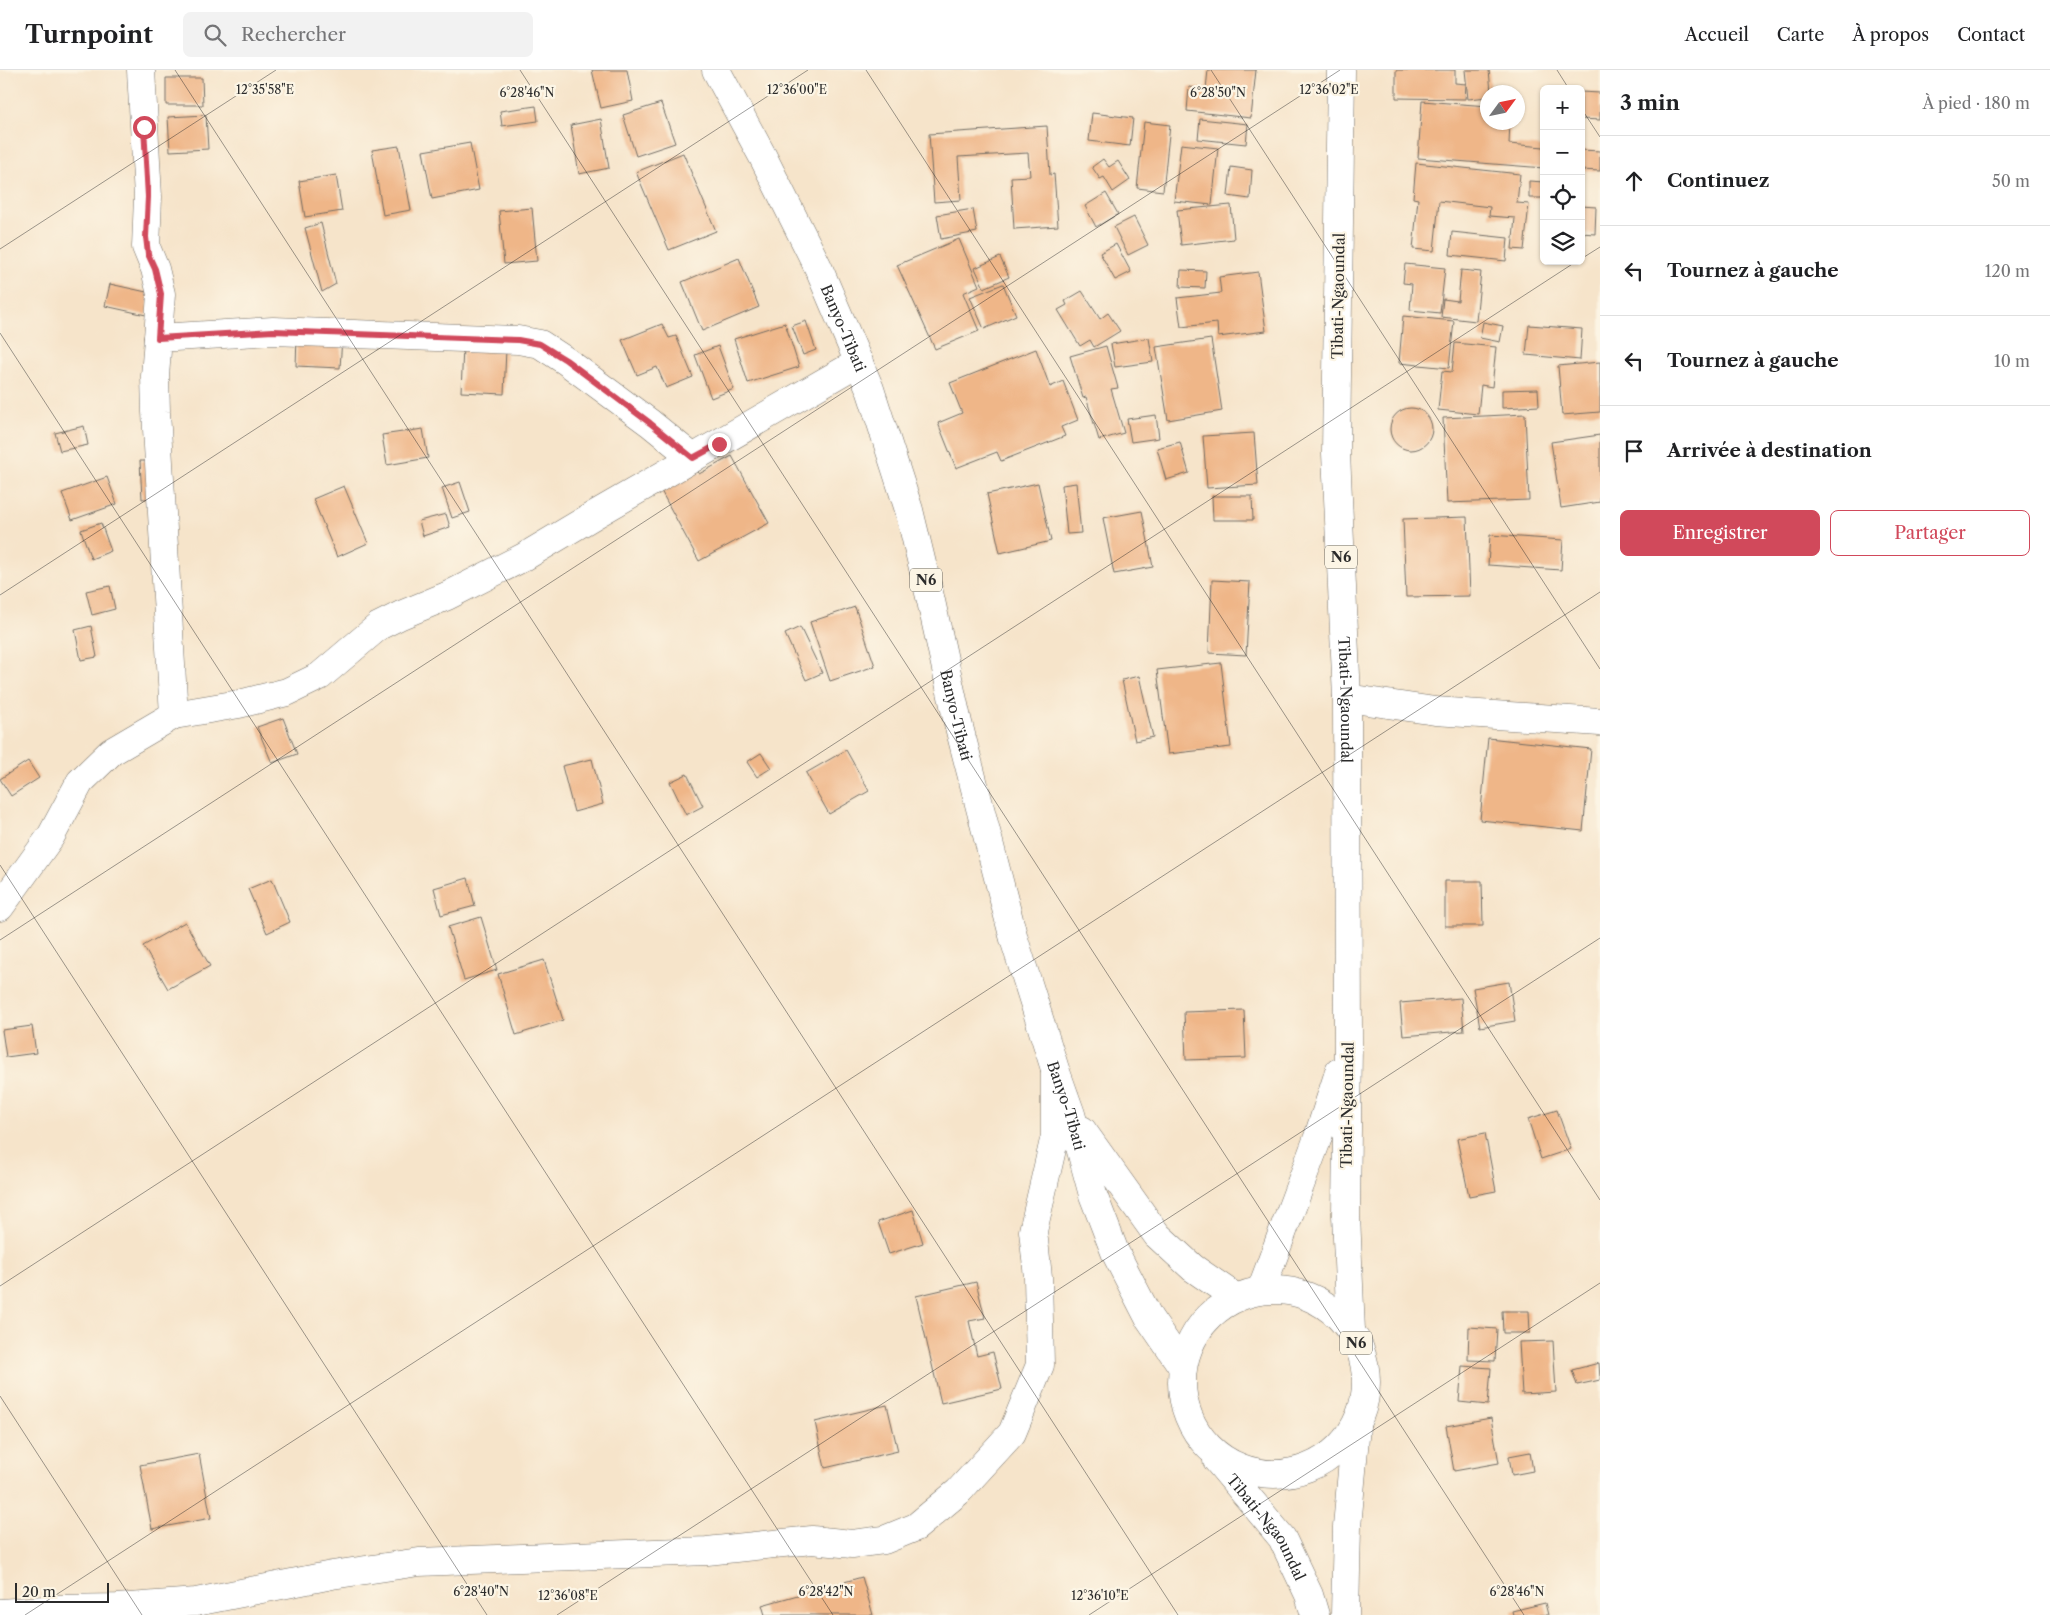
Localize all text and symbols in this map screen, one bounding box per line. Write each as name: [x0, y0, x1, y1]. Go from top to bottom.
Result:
search box: [183, 12, 533, 57]
text: Turnpoint: [25, 20, 153, 49]
icon: search: [201, 21, 229, 49]
text: Rechercher: [241, 23, 346, 46]
text: Accueil: [1685, 24, 1749, 46]
text: Carte: [1777, 24, 1824, 46]
text: À propos: [1852, 24, 1929, 46]
text: Contact: [1957, 24, 2025, 46]
text: 12°35'58"E: [236, 82, 294, 97]
text: 12°36'00"E: [767, 82, 827, 97]
text: 12°36'02"E: [1299, 82, 1359, 97]
text: 6°28'46"N: [500, 85, 555, 100]
text: 6°28'50"N: [1190, 85, 1246, 100]
north arrow: [1480, 85, 1525, 130]
map controls: [1540, 85, 1585, 265]
button: +: [1540, 85, 1585, 130]
text: 3 min: [1620, 90, 1680, 115]
text: À pied · 180 m: [1923, 93, 2030, 113]
route start: [133, 116, 156, 139]
button: −: [1540, 130, 1585, 175]
icon: ahead: [1620, 167, 1648, 195]
text: Continuez: [1667, 169, 1769, 192]
text: 50 m: [1992, 171, 2030, 191]
button: locate: [1540, 175, 1585, 220]
button: layers: [1540, 220, 1585, 265]
street label: Tibati-Ngaoundal: [1327, 232, 1349, 359]
icon: left: [1620, 257, 1648, 285]
text: Tournez à gauche: [1667, 259, 1839, 282]
text: 120 m: [1985, 261, 2030, 281]
street label: Banyo-Tibati: [817, 281, 871, 375]
icon: left: [1620, 347, 1648, 375]
text: Tournez à gauche: [1667, 349, 1839, 372]
text: 10 m: [1994, 351, 2030, 371]
route end: [708, 433, 731, 456]
icon: arrive: [1620, 437, 1648, 465]
text: Arrivée à destination: [1667, 439, 1872, 462]
button: Enregistrer: [1620, 510, 1820, 556]
button: Partager: [1830, 510, 2030, 556]
road number: N6: [1325, 546, 1357, 568]
road number: N6: [910, 568, 942, 592]
street label: Tibati-Ngaoundal: [1335, 636, 1357, 763]
street label: Banyo-Tibati: [937, 668, 977, 763]
street label: Tibati-Ngaoundal: [1336, 1041, 1358, 1168]
street label: Banyo-Tibati: [1044, 1058, 1090, 1153]
road number: N6: [1340, 1332, 1372, 1354]
street label: Tibati-Ngaoundal: [1223, 1470, 1310, 1584]
scale bar: [15, 1580, 109, 1603]
text: 20 m: [22, 1583, 56, 1601]
text: 6°28'40"N: [453, 1584, 509, 1599]
text: 6°28'42"N: [799, 1584, 854, 1599]
text: 6°28'46"N: [1490, 1584, 1545, 1599]
text: 12°36'08"E: [538, 1588, 598, 1603]
text: 12°36'10"E: [1071, 1588, 1129, 1603]

